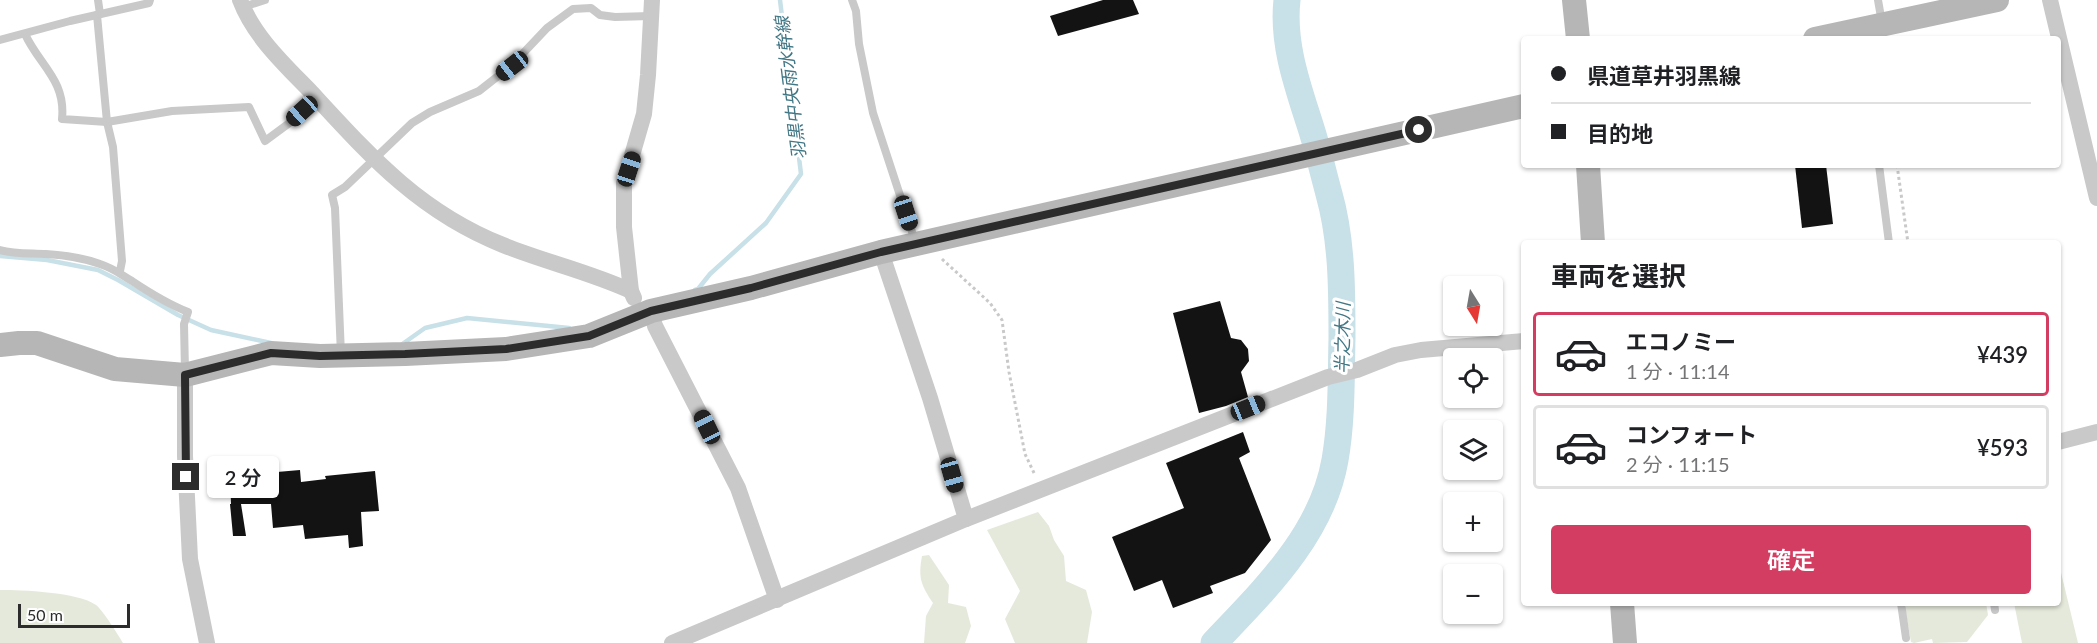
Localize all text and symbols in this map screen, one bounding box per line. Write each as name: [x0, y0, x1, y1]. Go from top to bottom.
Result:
water label: 羽黒中央雨水幹線: [770, 13, 810, 161]
car: [492, 48, 532, 84]
text: 県道草井羽黒線: [1587, 62, 1741, 89]
car: [283, 92, 321, 130]
route start: [1405, 116, 1432, 143]
text: 目的地: [1587, 120, 1653, 147]
car: [615, 149, 643, 189]
car: [892, 193, 920, 233]
text: 車両を選択: [1551, 259, 1686, 292]
north arrow: [1443, 276, 1503, 336]
map controls: [1443, 276, 1503, 624]
water label: 半之木川: [1330, 300, 1354, 374]
icon: car: [1554, 327, 1608, 381]
text: エコノミー: [1626, 328, 1736, 355]
text: ¥439: [1977, 341, 2028, 368]
button: locate: [1443, 348, 1503, 408]
text: 1 分 · 11:14: [1626, 359, 1730, 383]
car: [1228, 393, 1268, 423]
car: [691, 407, 723, 447]
button: layers: [1443, 420, 1503, 480]
icon: car: [1554, 420, 1608, 474]
text: コンフォート: [1626, 421, 1757, 448]
text: ¥593: [1977, 434, 2028, 461]
text: 2 分 · 11:15: [1626, 452, 1730, 476]
car: [938, 455, 966, 495]
callout: 2 分: [207, 456, 279, 498]
route end: [172, 463, 199, 490]
text: 2 分: [225, 465, 261, 489]
button: +: [1443, 492, 1503, 552]
button: 確定: [1551, 525, 2031, 594]
button: −: [1443, 564, 1503, 624]
scale bar: [18, 601, 130, 628]
text: 50 m: [27, 605, 63, 624]

